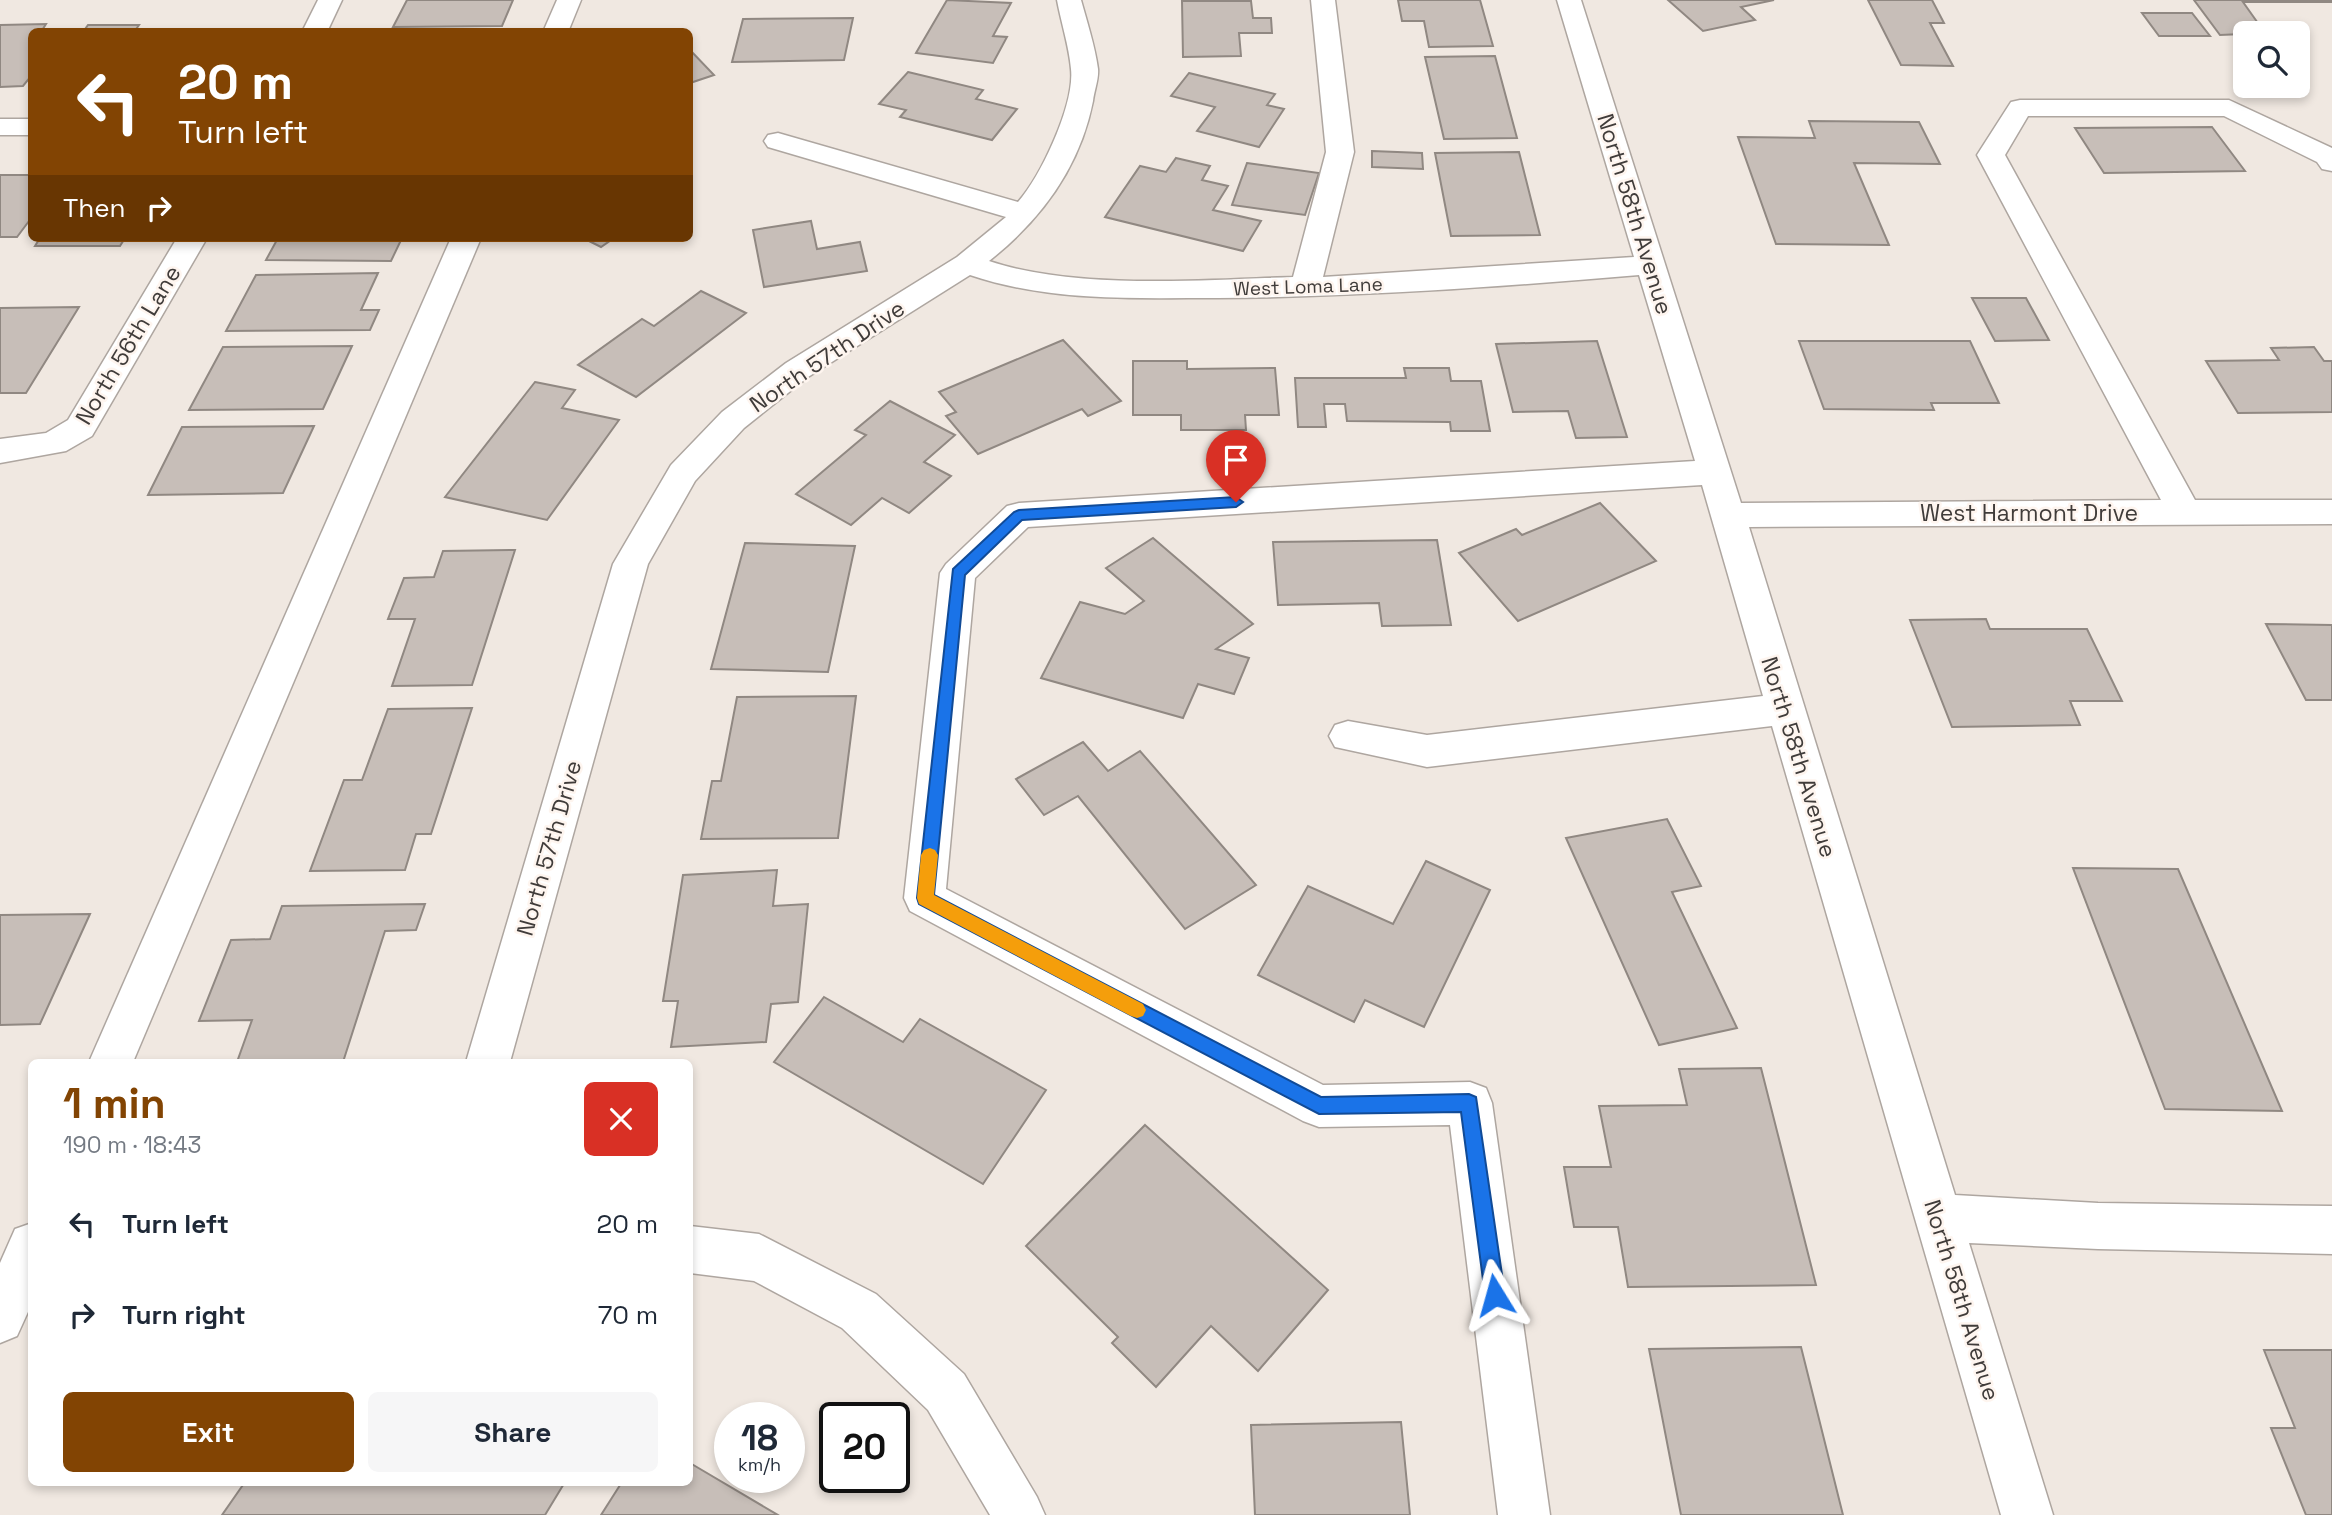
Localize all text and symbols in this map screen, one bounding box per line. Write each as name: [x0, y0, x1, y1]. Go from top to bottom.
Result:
map controls: [2233, 21, 2310, 98]
button: search: [2233, 21, 2310, 98]
text: 20 m: [178, 51, 293, 113]
icon: left: [63, 56, 154, 147]
street label: North 58th Avenue: [1590, 110, 1680, 318]
text: Turn left: [178, 112, 308, 152]
icon: right: [140, 189, 178, 227]
text: Then: [63, 191, 126, 225]
street label: North 56th Lane: [69, 260, 187, 430]
street label: West Loma Lane: [1233, 271, 1383, 302]
street label: North 57th Drive: [744, 293, 910, 419]
pin: [1206, 430, 1266, 502]
icon: arrive: [1217, 441, 1255, 479]
street label: West Harmont Drive: [1920, 498, 2138, 528]
street label: North 58th Avenue: [1754, 653, 1844, 861]
street label: North 57th Drive: [510, 757, 588, 939]
text: 1 min: [63, 1077, 166, 1130]
button: close: [584, 1082, 658, 1156]
text: 190 m · 18:43: [63, 1130, 201, 1160]
street label: North 58th Avenue: [1917, 1196, 2007, 1404]
icon: left: [63, 1205, 101, 1243]
text: Turn left: [122, 1207, 229, 1241]
text: 20 m: [597, 1207, 658, 1241]
position arrow: [1458, 1258, 1532, 1332]
icon: right: [63, 1296, 101, 1334]
text: Turn right: [122, 1298, 246, 1332]
text: 70 m: [598, 1298, 658, 1332]
button: Exit: [63, 1392, 354, 1472]
button: Share: [368, 1392, 658, 1472]
speed limit sign: 20: [819, 1402, 910, 1493]
text: 18: [741, 1416, 778, 1460]
text: km/h: [738, 1453, 781, 1476]

